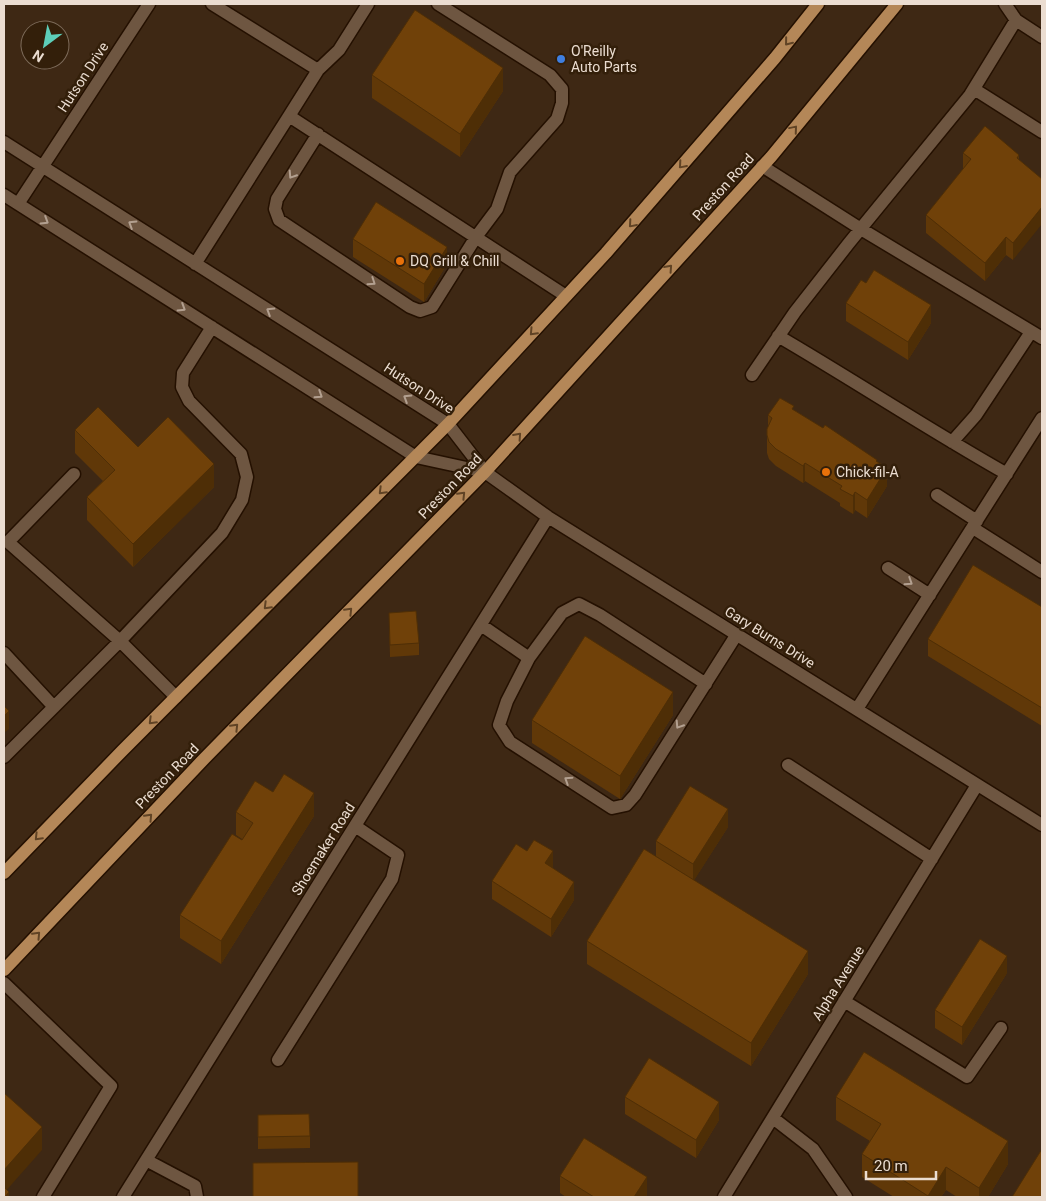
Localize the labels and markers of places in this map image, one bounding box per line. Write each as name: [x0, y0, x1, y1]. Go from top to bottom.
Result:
place label: O'Reilly Auto Parts: [571, 43, 637, 75]
marker: O'Reilly Auto Parts: [555, 53, 567, 65]
place label: DQ Grill & Chill: [410, 253, 499, 269]
marker: DQ Grill & Chill: [394, 255, 406, 267]
place label: Chick-fil-A: [836, 464, 899, 480]
marker: Chick-fil-A: [820, 466, 832, 478]

